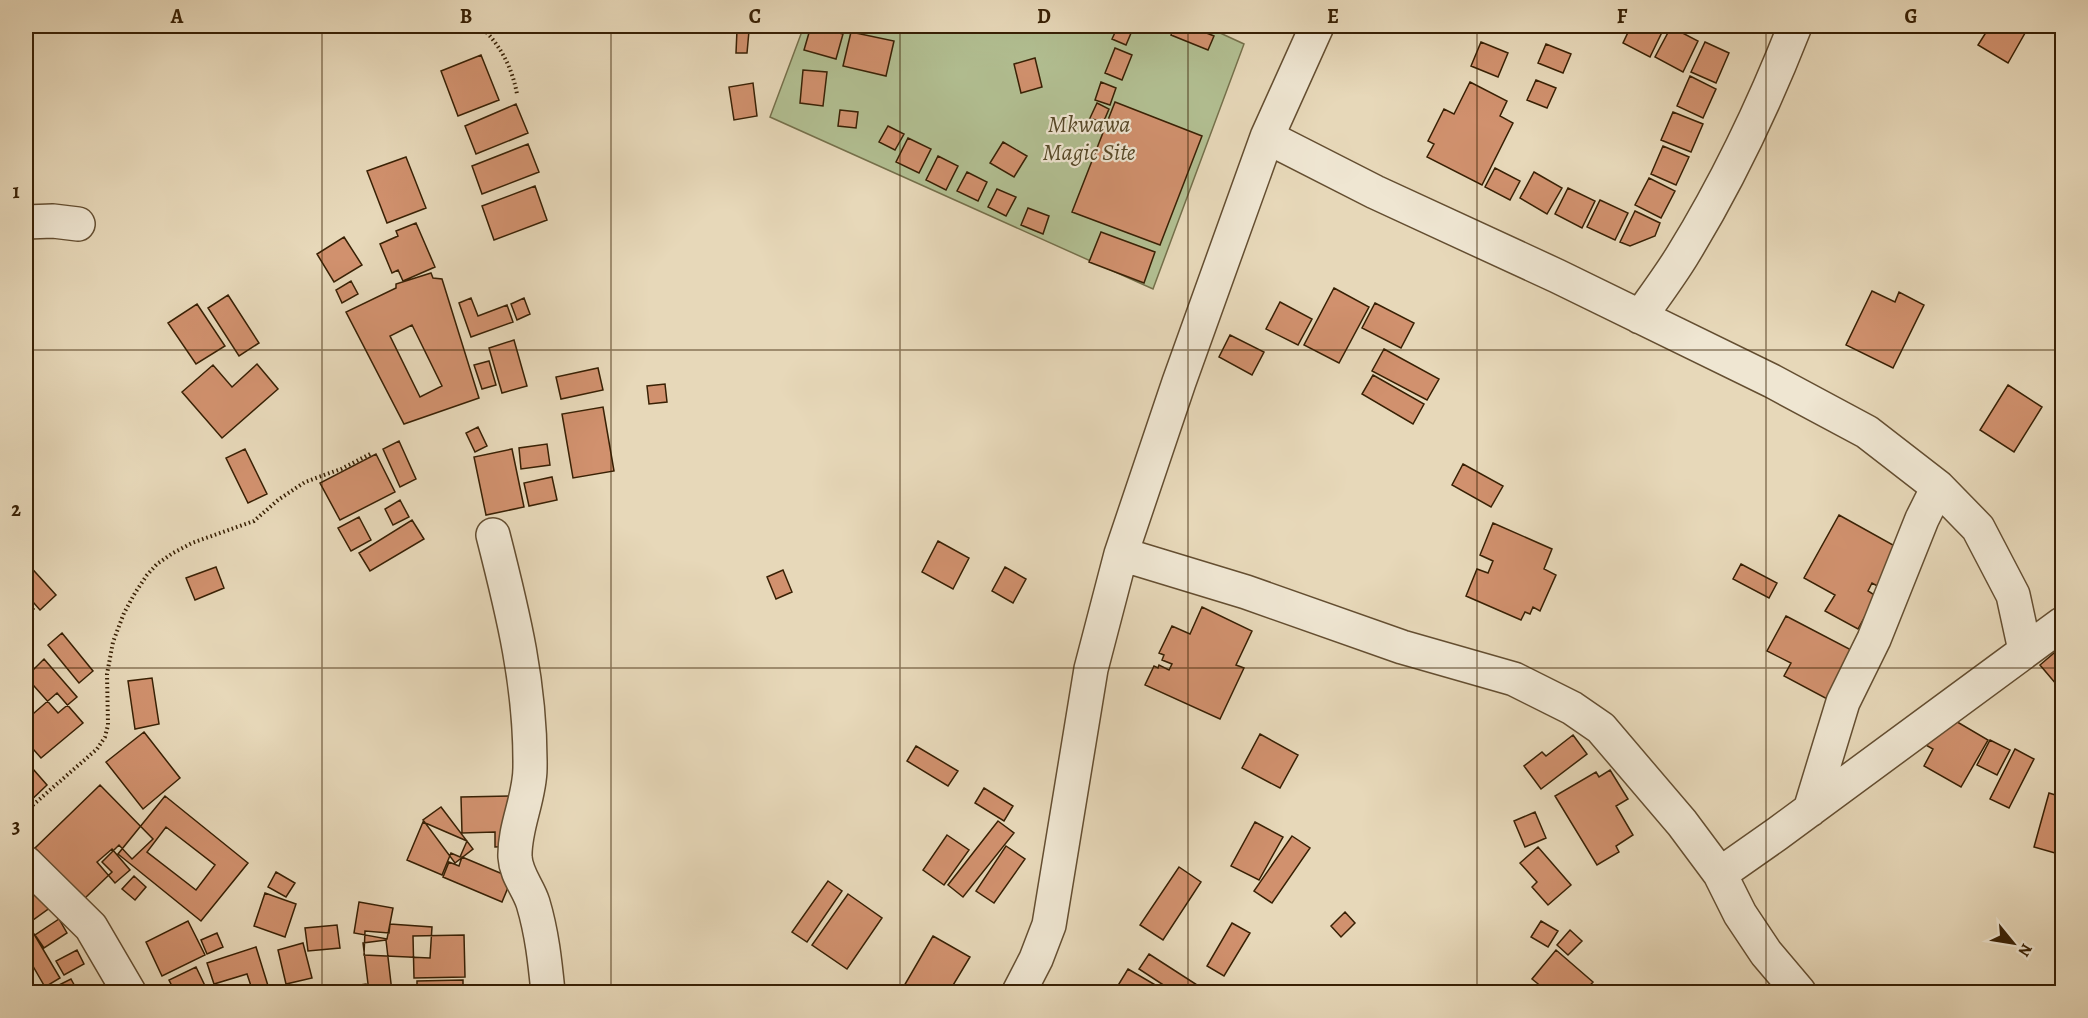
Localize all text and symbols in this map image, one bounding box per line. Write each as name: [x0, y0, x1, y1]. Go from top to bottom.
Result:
text: A: [170, 3, 184, 30]
text: B: [460, 3, 472, 30]
text: C: [749, 3, 761, 30]
text: D: [1037, 3, 1051, 30]
text: E: [1327, 3, 1339, 30]
text: F: [1617, 3, 1628, 30]
text: G: [1904, 3, 1918, 30]
park label: Mkwawa Magic Site: [1043, 108, 1136, 168]
text: 1: [12, 178, 20, 205]
text: 2: [11, 496, 21, 523]
text: 3: [12, 813, 20, 840]
north arrow: [1983, 913, 2043, 973]
text: N: [2013, 939, 2038, 961]

